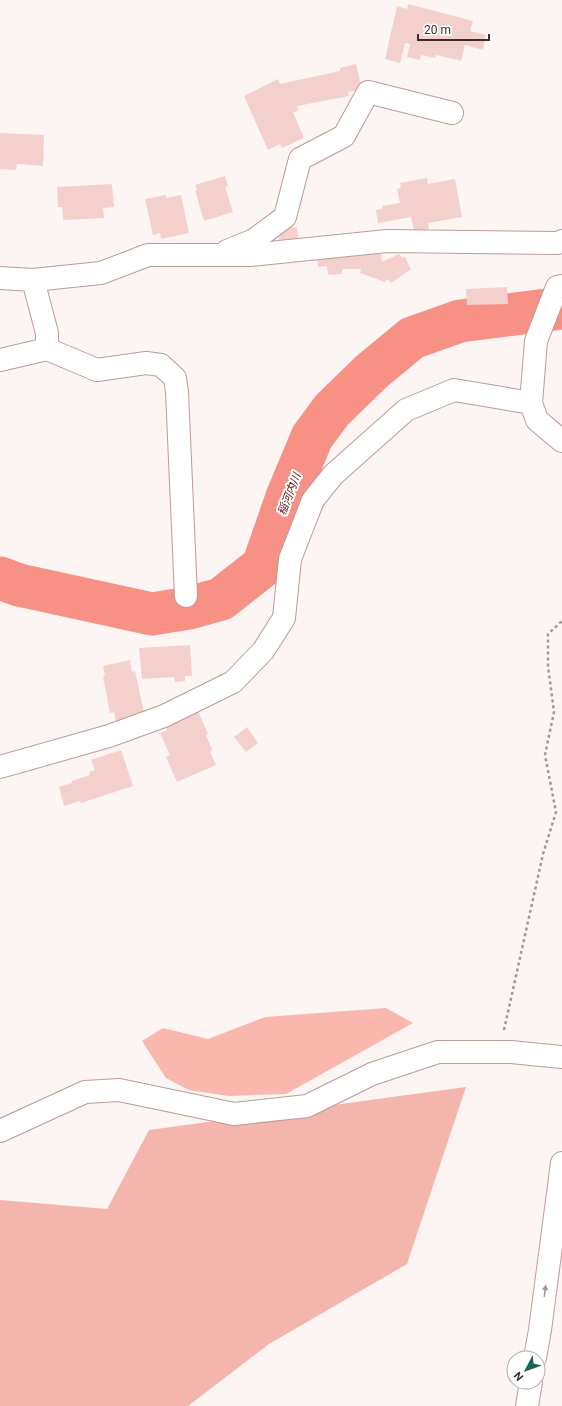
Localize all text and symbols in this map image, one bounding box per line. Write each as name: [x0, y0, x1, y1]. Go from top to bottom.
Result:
scale bar: [418, 16, 489, 42]
text: 20 m: [424, 23, 451, 37]
water label: 稲河内川: [276, 470, 304, 517]
one-way arrow: [542, 1285, 549, 1297]
north arrow: [506, 1350, 546, 1390]
text: N: [511, 1369, 526, 1383]

